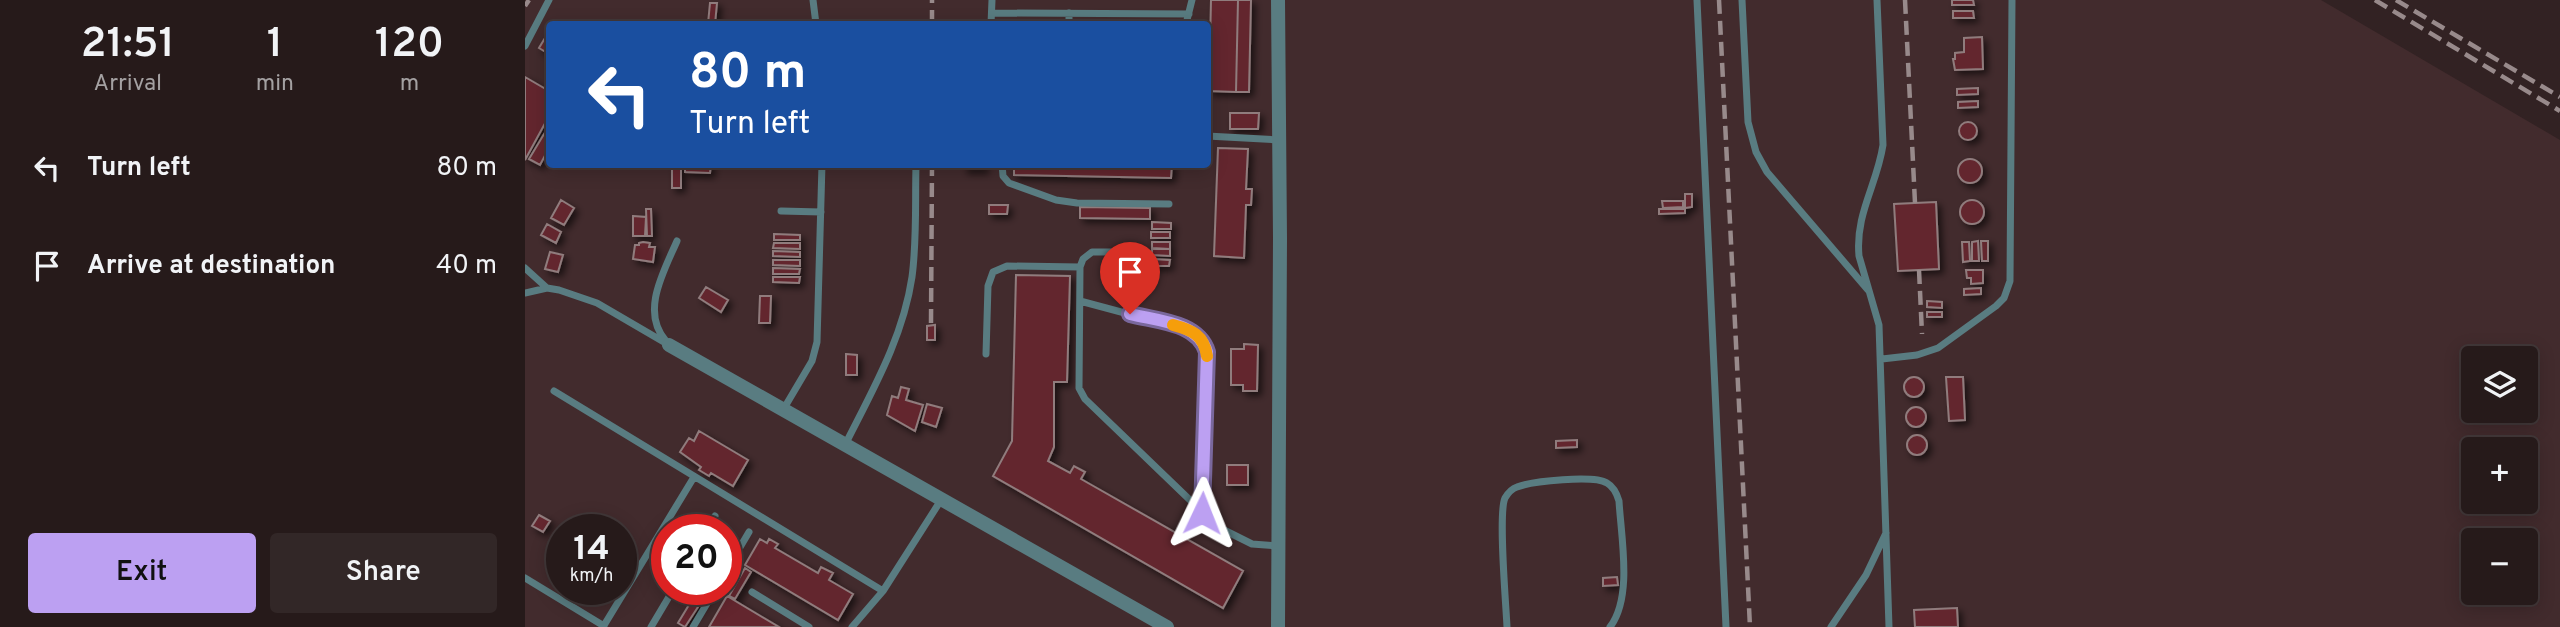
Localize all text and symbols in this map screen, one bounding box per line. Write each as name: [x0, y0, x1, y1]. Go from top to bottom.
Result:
text: 21:51: [81, 19, 175, 72]
text: 1: [267, 19, 283, 72]
text: 120: [375, 19, 444, 72]
text: 80 m: [689, 44, 806, 106]
icon: left: [574, 49, 665, 140]
text: Arrival: [94, 70, 162, 99]
text: min: [256, 70, 294, 99]
text: m: [400, 70, 419, 99]
text: Turn left: [689, 105, 810, 145]
icon: left: [28, 149, 66, 187]
text: Turn left: [87, 152, 191, 185]
text: 80 m: [437, 152, 497, 185]
pin: [1100, 242, 1160, 314]
icon: arrive: [28, 247, 66, 285]
text: Arrive at destination: [87, 250, 335, 283]
text: 40 m: [436, 250, 497, 283]
icon: arrive: [1111, 253, 1149, 291]
map controls: [2461, 346, 2538, 605]
button: layers: [2461, 346, 2538, 423]
button: +: [2461, 437, 2538, 514]
position arrow: [1165, 476, 1239, 550]
speed limit sign: 20: [651, 514, 742, 605]
text: 14: [573, 528, 610, 572]
button: −: [2461, 528, 2538, 605]
button: Exit: [28, 533, 256, 613]
button: Share: [270, 533, 497, 613]
text: km/h: [570, 565, 613, 588]

